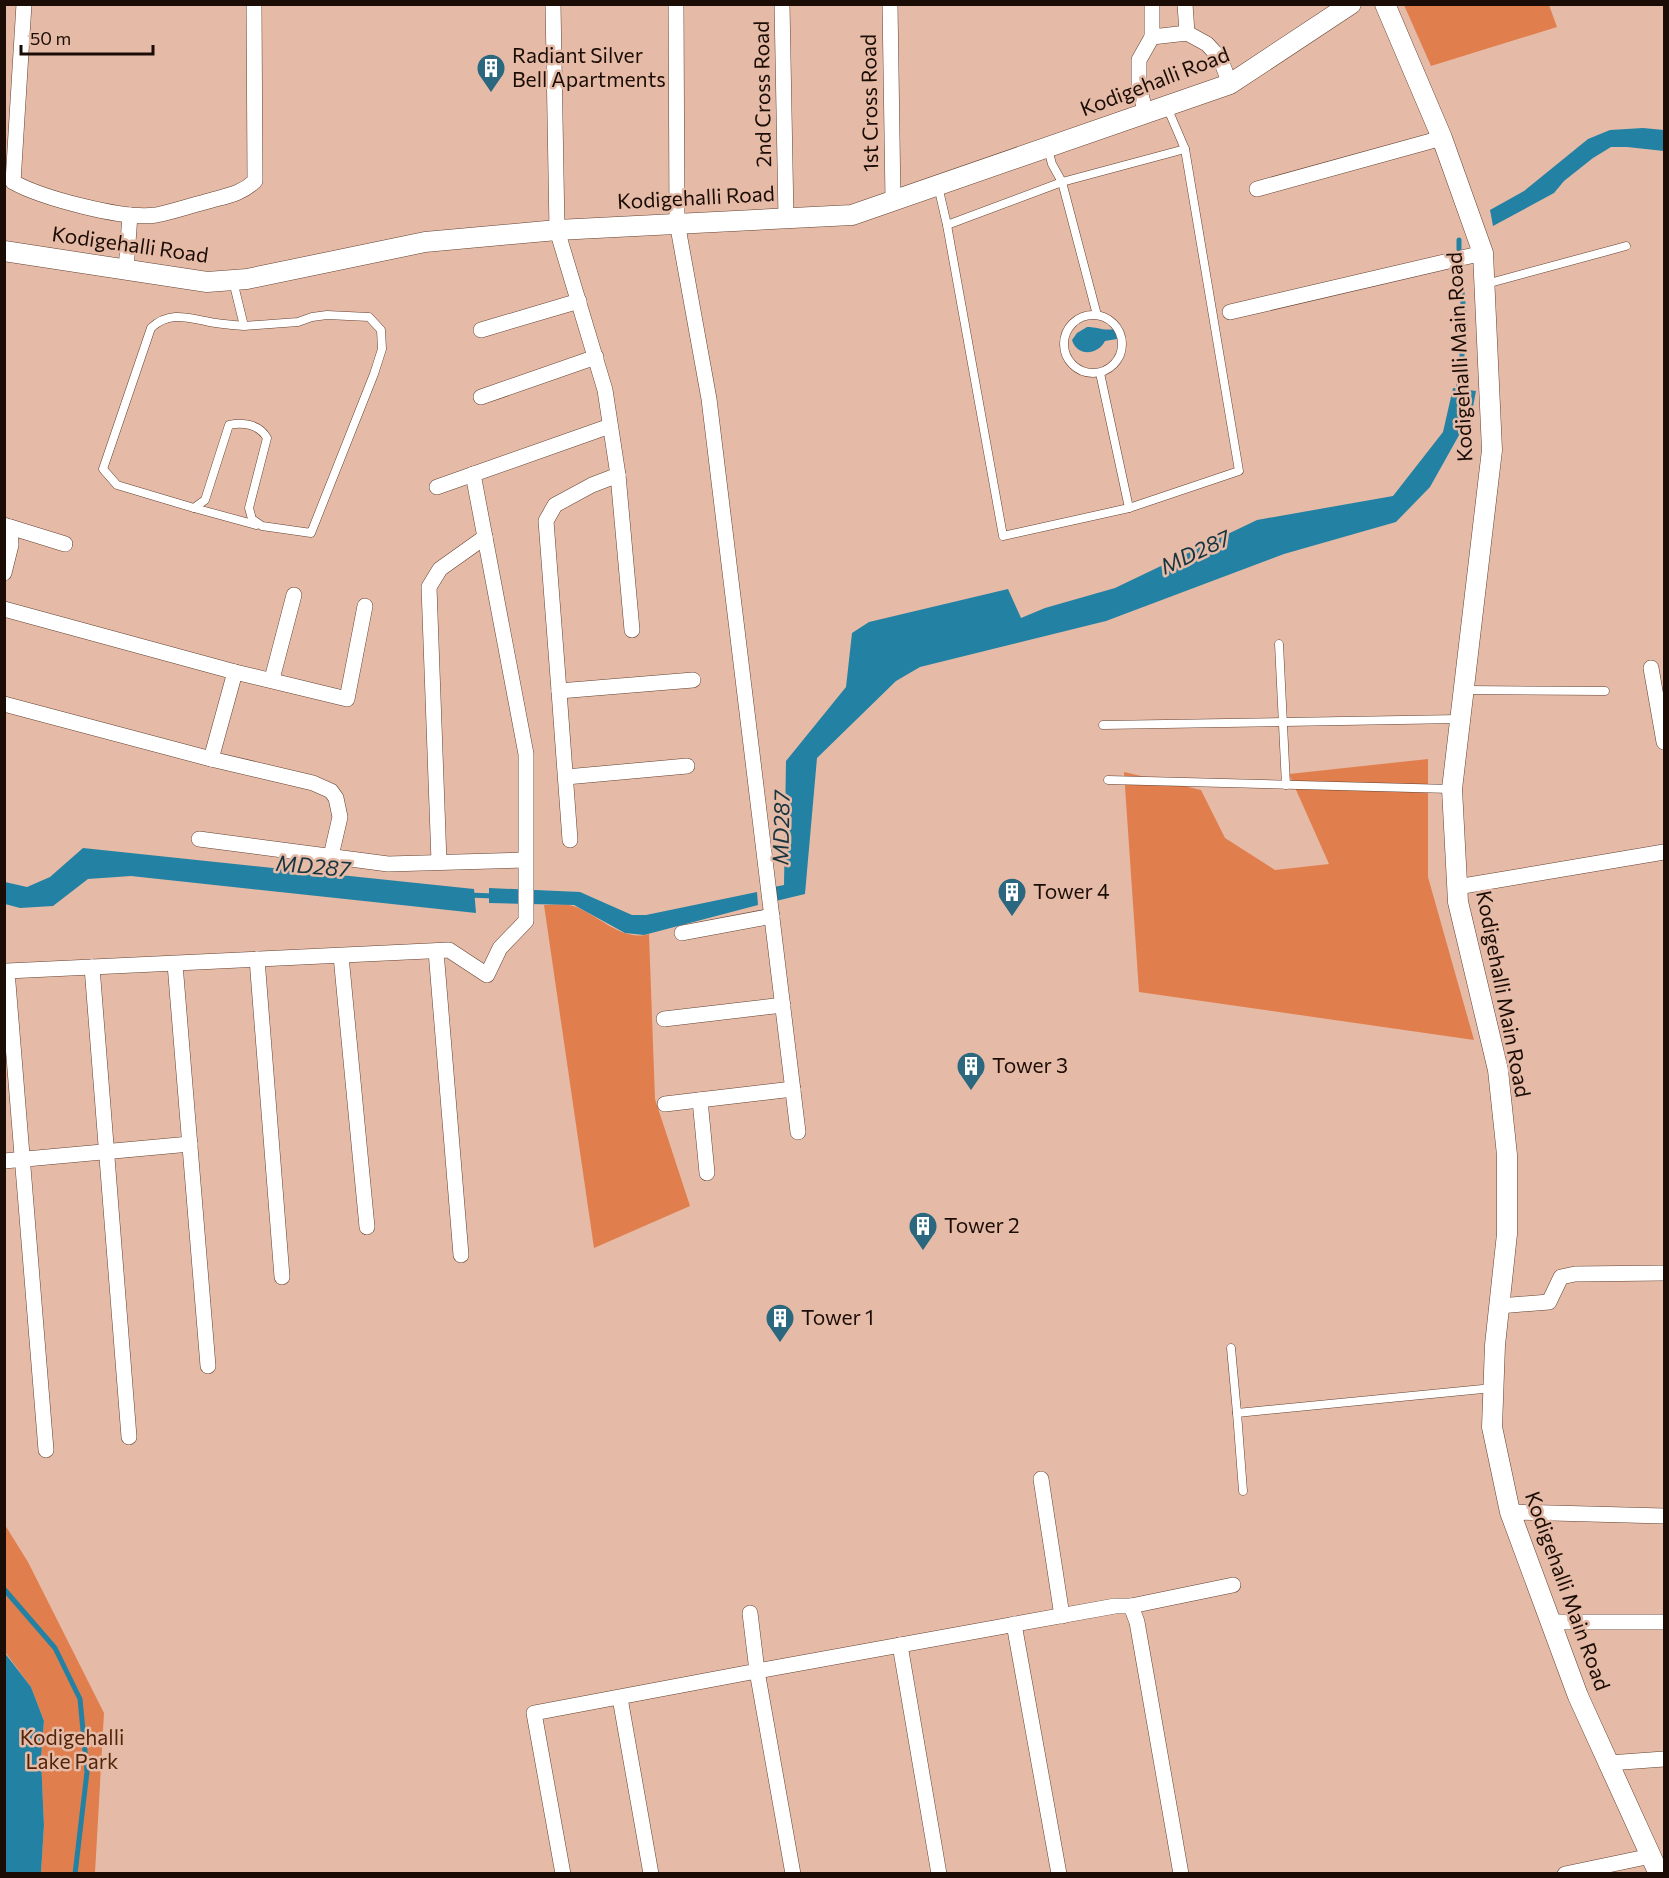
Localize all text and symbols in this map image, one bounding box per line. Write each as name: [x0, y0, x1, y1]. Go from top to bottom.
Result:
scale bar: [21, 18, 153, 56]
street label: 2nd Cross Road: [748, 20, 775, 168]
text: 50 m: [30, 27, 71, 49]
street label: 1st Cross Road: [855, 34, 882, 172]
street label: Kodigehalli Road: [1076, 41, 1233, 121]
place label: Radiant Silver Bell Apartments: [512, 42, 666, 91]
building icon: Radiant Silver Bell Apartments: [475, 52, 507, 94]
street label: Kodigehalli Road: [616, 180, 775, 213]
street label: Kodigehalli Road: [50, 220, 210, 267]
street label: Kodigehalli Main Road: [1441, 251, 1476, 463]
water label: MD287: [1155, 523, 1235, 579]
water label: MD287: [766, 789, 795, 865]
water label: MD287: [275, 849, 353, 882]
building icon: Tower 4: [996, 876, 1028, 918]
place label: Tower 4: [1033, 878, 1110, 903]
street label: Kodigehalli Main Road: [1472, 888, 1537, 1099]
building icon: Tower 3: [955, 1050, 987, 1092]
place label: Tower 3: [992, 1052, 1068, 1077]
building icon: Tower 2: [907, 1210, 939, 1252]
place label: Tower 2: [944, 1212, 1020, 1237]
building icon: Tower 1: [764, 1302, 796, 1344]
place label: Tower 1: [801, 1304, 874, 1329]
street label: Kodigehalli Main Road: [1521, 1487, 1616, 1694]
park label: Kodigehalli Lake Park: [20, 1724, 124, 1773]

